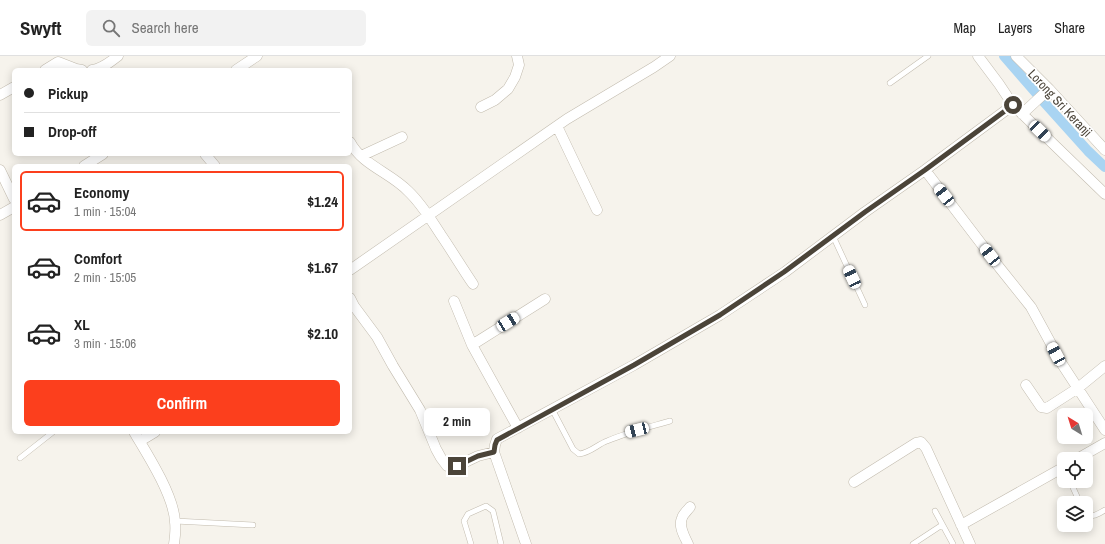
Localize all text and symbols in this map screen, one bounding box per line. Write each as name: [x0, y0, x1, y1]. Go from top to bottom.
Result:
search box: [86, 10, 366, 46]
text: Swyft: [20, 15, 62, 41]
icon: search: [100, 17, 122, 39]
text: Search here: [132, 17, 199, 38]
text: Map: [954, 19, 976, 37]
text: Layers: [998, 19, 1032, 37]
text: Share: [1054, 19, 1085, 37]
street label: Lorong Sri Keranji: [1024, 66, 1096, 140]
text: Pickup: [48, 83, 88, 104]
route start: [1004, 96, 1022, 114]
car: [1027, 118, 1053, 144]
text: Drop-off: [48, 121, 97, 142]
text: Economy: [74, 182, 129, 203]
car: [932, 182, 956, 208]
icon: car: [26, 183, 62, 219]
text: $1.24: [307, 191, 338, 212]
text: 1 min · 15:04: [74, 203, 136, 220]
car: [978, 242, 1002, 268]
text: Comfort: [74, 248, 122, 269]
icon: car: [26, 249, 62, 285]
text: $1.67: [307, 257, 338, 278]
car: [841, 264, 863, 290]
text: 2 min · 15:05: [74, 269, 136, 286]
car: [495, 311, 521, 333]
text: XL: [74, 314, 90, 335]
icon: car: [26, 315, 62, 351]
text: $2.10: [307, 323, 338, 344]
text: 3 min · 15:06: [74, 335, 136, 352]
car: [1045, 341, 1067, 367]
button: Confirm: [24, 380, 340, 426]
callout: 2 min: [424, 408, 490, 436]
north arrow: [1057, 408, 1093, 444]
map controls: [1057, 408, 1093, 532]
text: 2 min: [443, 413, 471, 430]
car: [624, 421, 650, 439]
button: locate: [1057, 452, 1093, 488]
route end: [448, 457, 466, 475]
button: layers: [1057, 496, 1093, 532]

